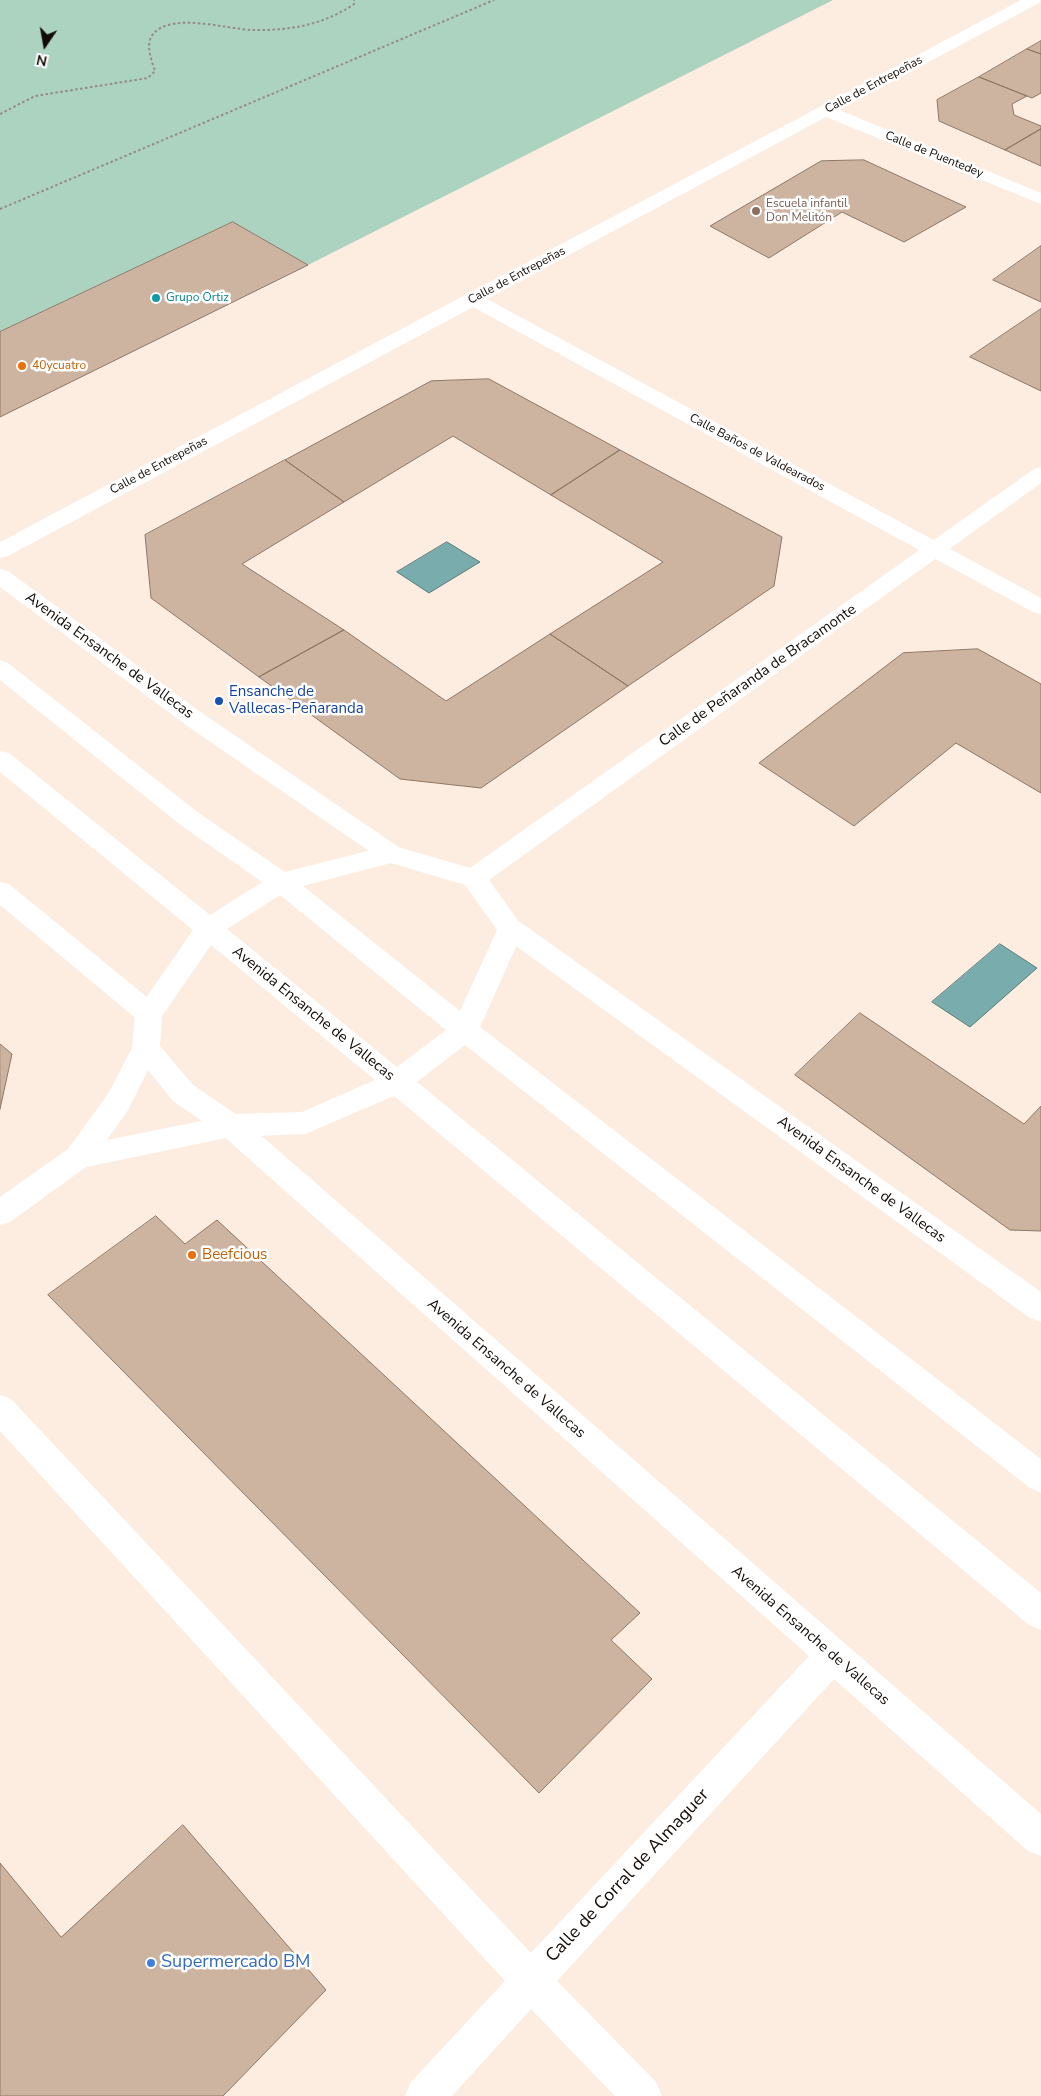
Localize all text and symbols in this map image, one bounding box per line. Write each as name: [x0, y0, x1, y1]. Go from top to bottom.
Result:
north arrow: [20, 20, 70, 70]
text: N: [35, 50, 49, 71]
street label: Calle de Entrepeñas: [823, 53, 925, 117]
street label: Calle de Puentedey: [883, 129, 985, 181]
place label: Escuela infantil Don Melitón: [766, 197, 848, 225]
marker: Escuela infantil Don Melitón: [750, 205, 762, 217]
street label: Calle de Entrepeñas: [466, 244, 568, 308]
place label: Grupo Ortiz: [166, 291, 229, 305]
marker: Grupo Ortiz: [150, 292, 162, 304]
place label: 40ycuatro: [32, 359, 86, 373]
marker: 40ycuatro: [16, 360, 28, 372]
street label: Calle Baños de Valdearados: [687, 411, 827, 495]
street label: Calle de Entrepeñas: [108, 434, 210, 498]
street label: Avenida Ensanche de Vallecas: [21, 589, 197, 723]
street label: Calle de Peñaranda de Bracamonte: [656, 601, 860, 751]
place label: Ensanche de Vallecas-Peñaranda: [229, 683, 364, 718]
marker: Ensanche de Vallecas-Peñaranda: [213, 695, 225, 707]
street label: Avenida Ensanche de Vallecas: [228, 943, 398, 1085]
street label: Avenida Ensanche de Vallecas: [773, 1113, 949, 1247]
place label: Beefcious: [202, 1246, 267, 1264]
marker: Beefcious: [186, 1249, 198, 1261]
street label: Avenida Ensanche de Vallecas: [423, 1295, 589, 1443]
street label: Avenida Ensanche de Vallecas: [727, 1562, 893, 1710]
street label: Calle de Corral de Almaguer: [542, 1785, 714, 1967]
place label: Supermercado BM: [161, 1952, 310, 1974]
marker: Supermercado BM: [145, 1957, 157, 1969]

